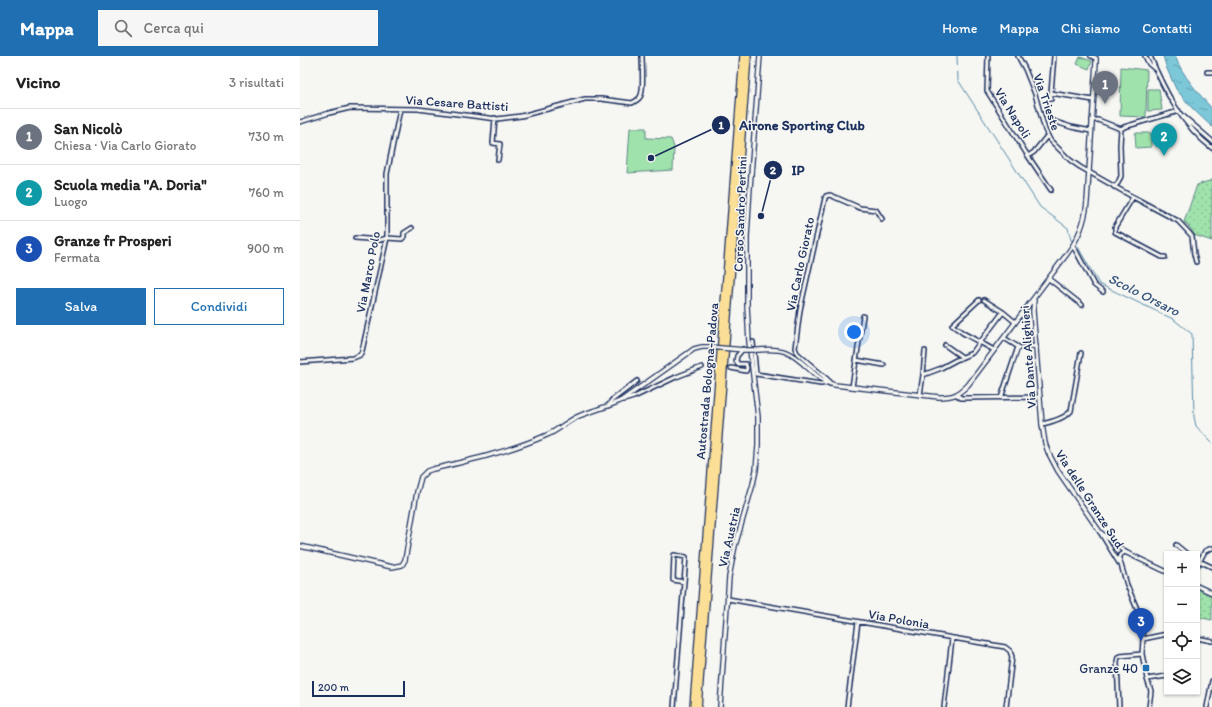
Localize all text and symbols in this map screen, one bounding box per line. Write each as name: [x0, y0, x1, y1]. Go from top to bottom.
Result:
search box: [98, 10, 378, 46]
text: Mappa: [20, 17, 74, 40]
icon: search: [112, 17, 134, 39]
text: Cerca qui: [144, 19, 204, 37]
text: Home: [942, 20, 977, 37]
text: Mappa: [999, 20, 1039, 37]
text: Chi siamo: [1061, 20, 1120, 37]
text: Contatti: [1142, 20, 1192, 37]
pin: 1: [1092, 71, 1118, 104]
text: Vicino: [16, 72, 60, 92]
street label: Via Trieste: [1030, 72, 1064, 132]
text: 3 risultati: [229, 75, 284, 90]
street label: Via Napoli: [992, 85, 1034, 141]
street label: Via Cesare Battisti: [405, 92, 509, 114]
callout: Airone Sporting Club: [711, 112, 872, 138]
text: Airone Sporting Club: [738, 117, 865, 134]
text: 1: [718, 118, 724, 132]
text: San Nicolò: [54, 120, 122, 138]
pin: 2: [1151, 123, 1177, 156]
text: 1: [26, 129, 32, 144]
text: 730 m: [249, 129, 284, 144]
text: Chiesa · Via Carlo Giorato: [54, 138, 196, 153]
street label: Corso Sandro Pertini: [730, 156, 750, 272]
callout: IP: [763, 157, 812, 183]
text: IP: [791, 162, 805, 179]
text: 2: [770, 163, 777, 177]
text: Scuola media "A. Doria": [54, 176, 207, 194]
text: 2: [26, 185, 32, 200]
text: 760 m: [249, 185, 284, 200]
text: Luogo: [54, 194, 88, 209]
street label: Via Carlo Giorato: [783, 215, 817, 313]
street label: Via Marco Polo: [353, 230, 383, 314]
text: Granze fr Prosperi: [54, 232, 171, 250]
text: 3: [25, 241, 33, 256]
text: 900 m: [247, 241, 284, 256]
text: Fermata: [54, 250, 100, 265]
water label: Scolo Orsaro: [1106, 270, 1183, 321]
button: Salva: [16, 288, 146, 325]
button: Condividi: [154, 288, 284, 325]
street label: Autostrada Bologna-Padova: [693, 302, 721, 460]
street label: Via Dante Alighieri: [1017, 305, 1039, 409]
your location: [844, 322, 864, 342]
street label: Via delle Granze Sud: [1053, 447, 1127, 551]
street label: Via Austria: [715, 505, 743, 569]
map controls: [1164, 551, 1200, 695]
button: +: [1164, 551, 1200, 587]
button: −: [1164, 587, 1200, 623]
street label: Via Polonia: [867, 606, 931, 632]
pin: 3: [1128, 608, 1154, 641]
button: locate: [1164, 623, 1200, 659]
button: layers: [1164, 659, 1200, 695]
place label: Granze 40: [1079, 661, 1138, 676]
marker: Granze 40: [1141, 663, 1151, 673]
scale bar: [312, 679, 405, 698]
text: 200 m: [318, 681, 349, 694]

